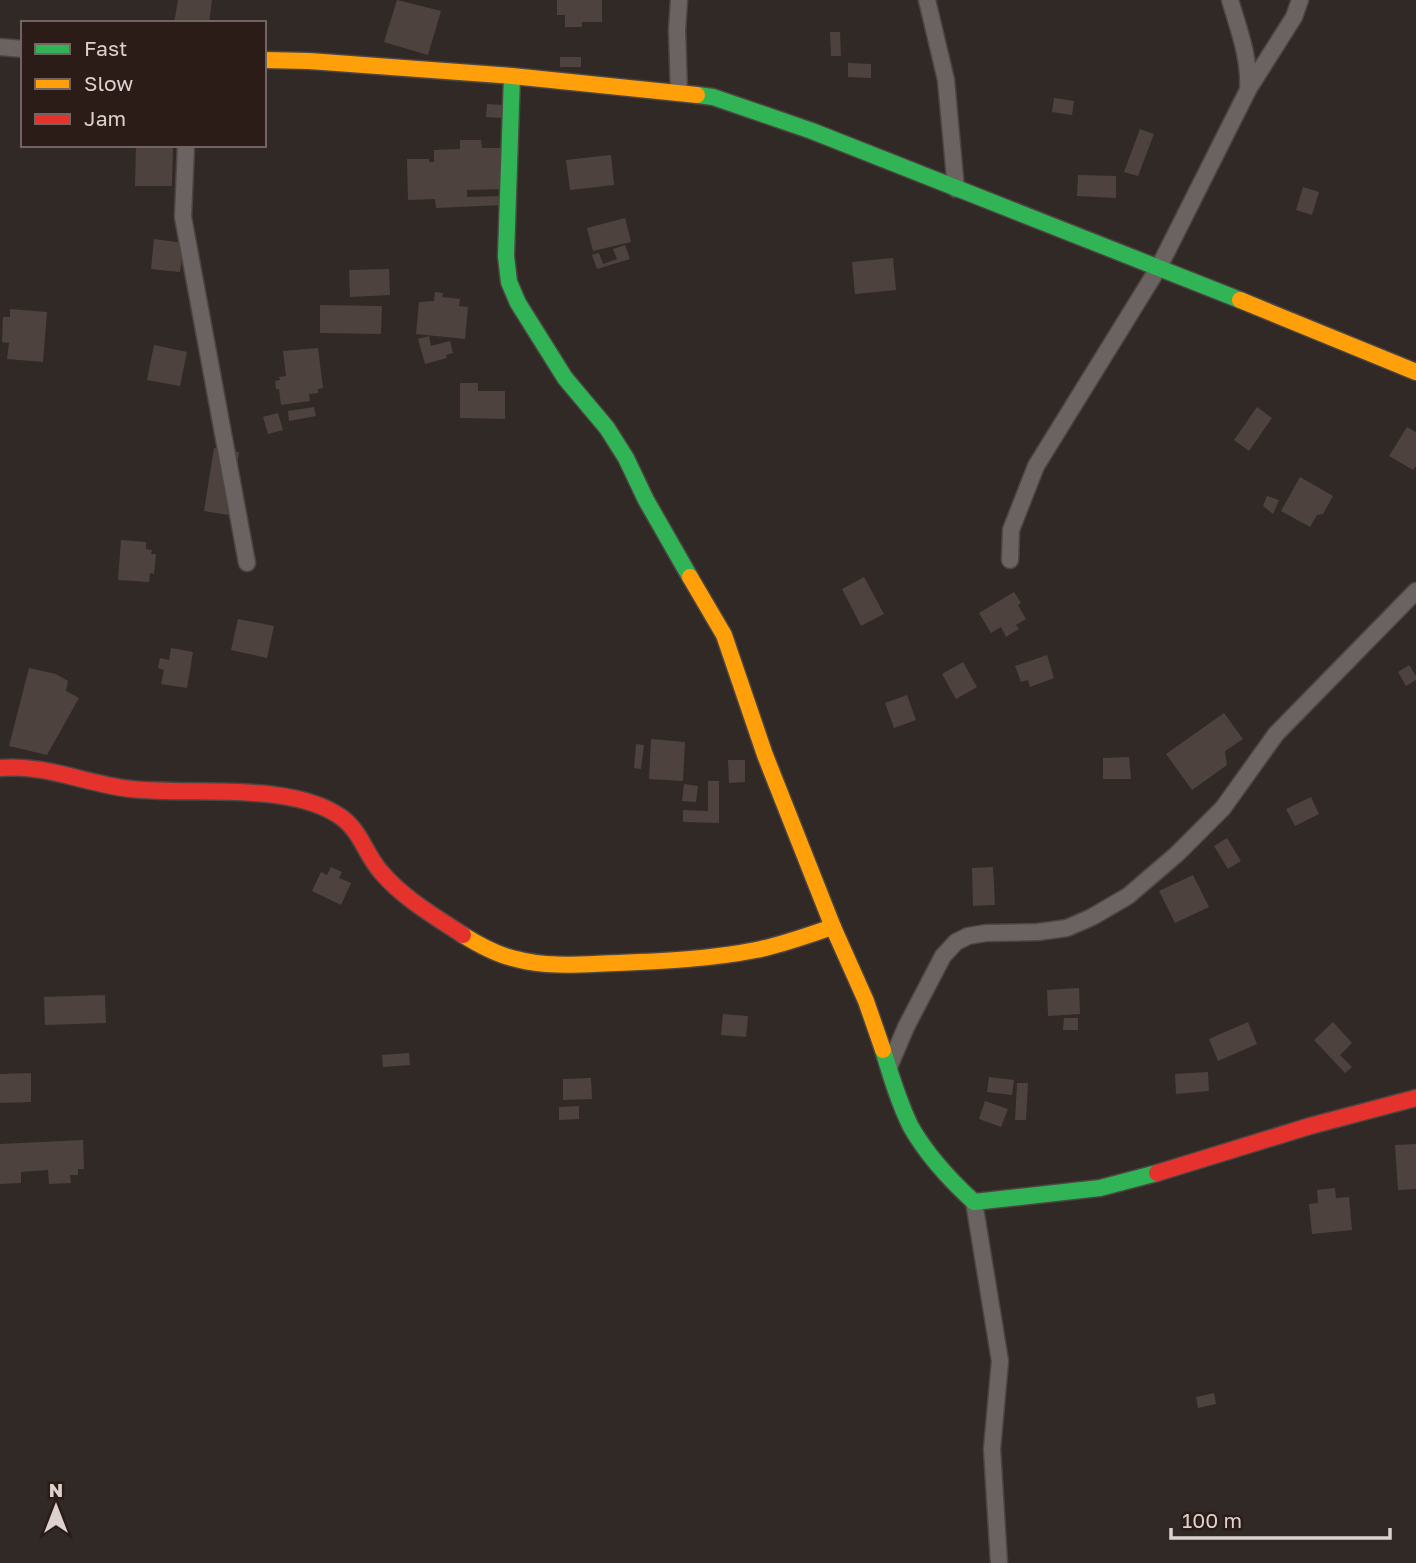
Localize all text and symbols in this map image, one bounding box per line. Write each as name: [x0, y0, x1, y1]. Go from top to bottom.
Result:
legend: [21, 21, 266, 147]
text: Fast: [84, 35, 127, 61]
text: Slow: [84, 70, 133, 96]
text: Jam: [84, 105, 126, 131]
north arrow: [21, 1472, 91, 1542]
text: N: [49, 1478, 63, 1501]
scale bar: [1171, 1496, 1390, 1540]
text: 100 m: [1182, 1507, 1242, 1533]

